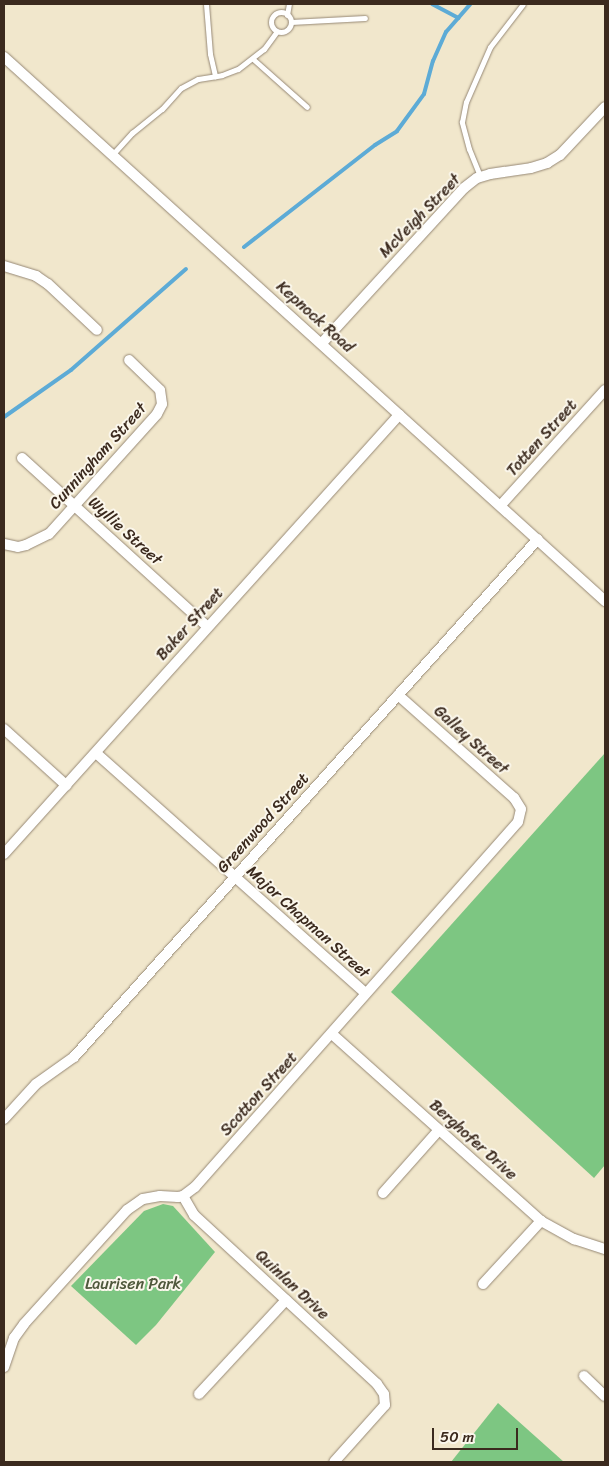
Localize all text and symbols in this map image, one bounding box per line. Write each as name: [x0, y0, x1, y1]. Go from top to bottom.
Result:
street label: McVeigh Street: [375, 170, 465, 262]
street label: Kepnock Road: [272, 277, 358, 357]
street label: Totten Street: [503, 396, 581, 480]
street label: Cunningham Street: [45, 399, 151, 513]
street label: Wyllie Street: [84, 493, 166, 569]
street label: Baker Street: [152, 583, 228, 665]
street label: Galley Street: [430, 701, 512, 779]
street label: Greenwood Street: [213, 769, 313, 877]
street label: Major Chapman Street: [242, 861, 374, 983]
street label: Scotton Street: [216, 1048, 302, 1140]
street label: Berghofer Drive: [425, 1096, 521, 1184]
street label: Quinlan Drive: [251, 1246, 333, 1324]
park label: Laurisen Park: [85, 1274, 181, 1294]
scale bar: [434, 1418, 520, 1450]
text: 50 m: [440, 1424, 474, 1450]

